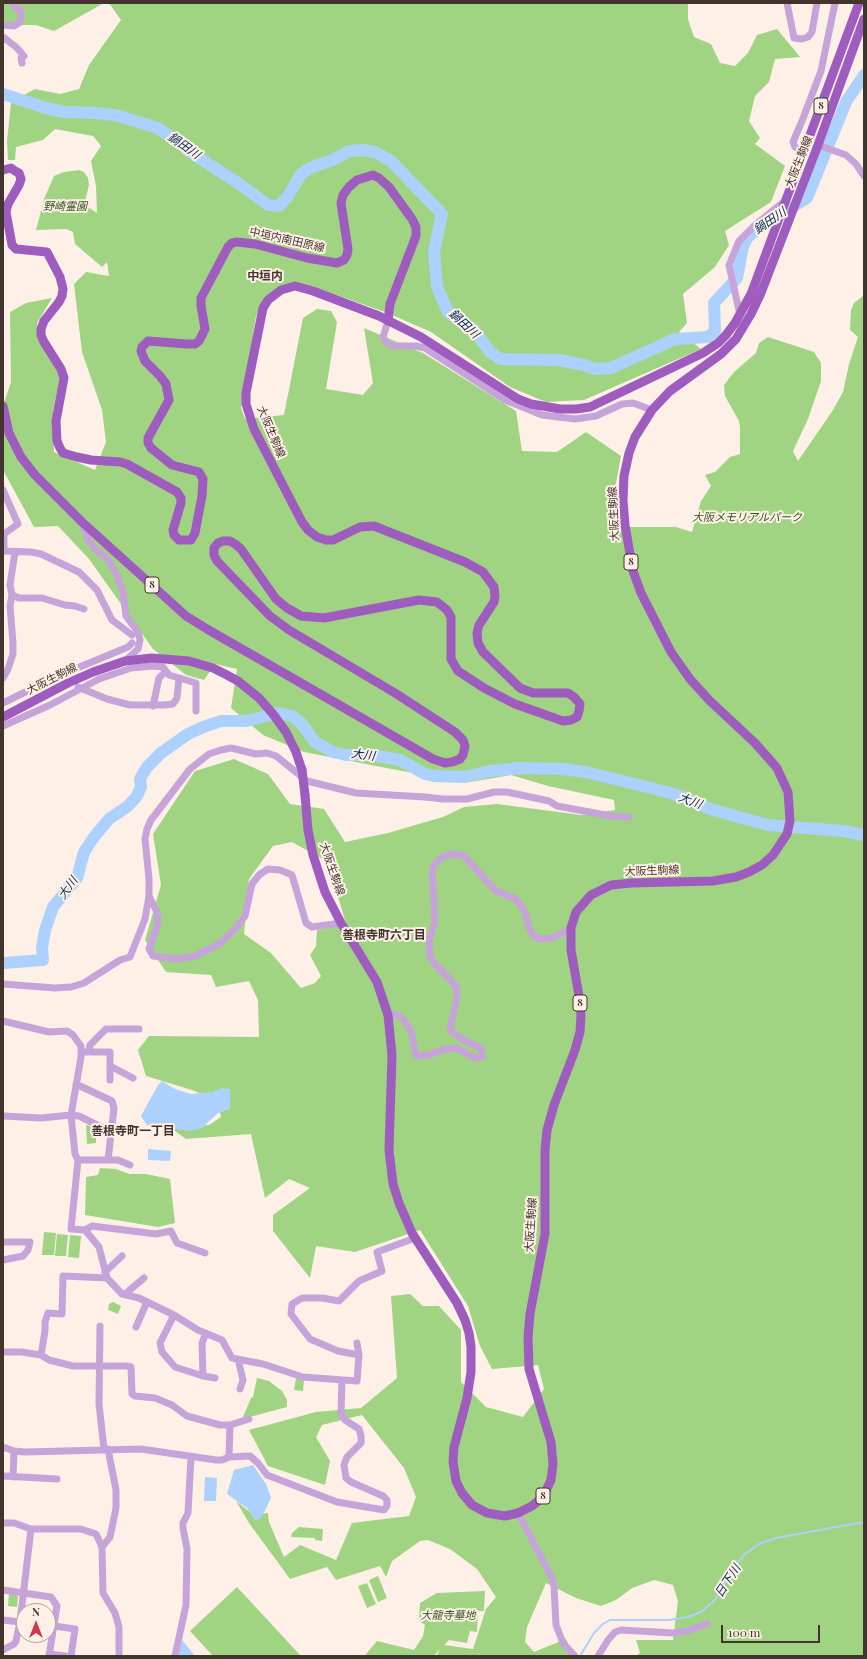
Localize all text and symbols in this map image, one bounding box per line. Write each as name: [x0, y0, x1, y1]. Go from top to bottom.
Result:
road number: 8: [814, 98, 828, 114]
water label: 鍋田川: [165, 130, 203, 162]
street label: 大阪生駒線: [783, 134, 815, 190]
park label: 野崎霊園: [43, 200, 87, 214]
water label: 鍋田川: [751, 205, 789, 237]
street label: 中垣内南田原線: [248, 225, 326, 255]
district label: 中垣内: [247, 269, 283, 283]
water label: 鍋田川: [446, 306, 482, 342]
street label: 大阪生駒線: [254, 404, 288, 460]
street label: 大阪生駒線: [606, 486, 622, 542]
park label: 大阪メモリアルパーク: [692, 511, 802, 525]
road number: 8: [624, 554, 638, 570]
road number: 8: [145, 577, 159, 593]
street label: 大阪生駒線: [25, 661, 79, 697]
water label: 大川: [350, 746, 376, 764]
water label: 大川: [676, 790, 704, 812]
street label: 大阪生駒線: [317, 841, 347, 897]
street label: 大阪生駒線: [624, 863, 680, 879]
water label: 大川: [55, 874, 81, 902]
district label: 善根寺町六丁目: [342, 928, 426, 942]
road number: 8: [573, 995, 587, 1011]
district label: 善根寺町一丁目: [91, 1124, 175, 1138]
street label: 大阪生駒線: [522, 1197, 540, 1253]
road number: 8: [536, 1488, 550, 1504]
water label: 日下川: [712, 1562, 744, 1600]
north arrow: [16, 1603, 56, 1643]
text: N: [32, 1604, 40, 1619]
park label: 大龍寺墓地: [421, 1609, 475, 1623]
scale bar: [723, 1617, 822, 1643]
text: 100 m: [728, 1624, 760, 1640]

